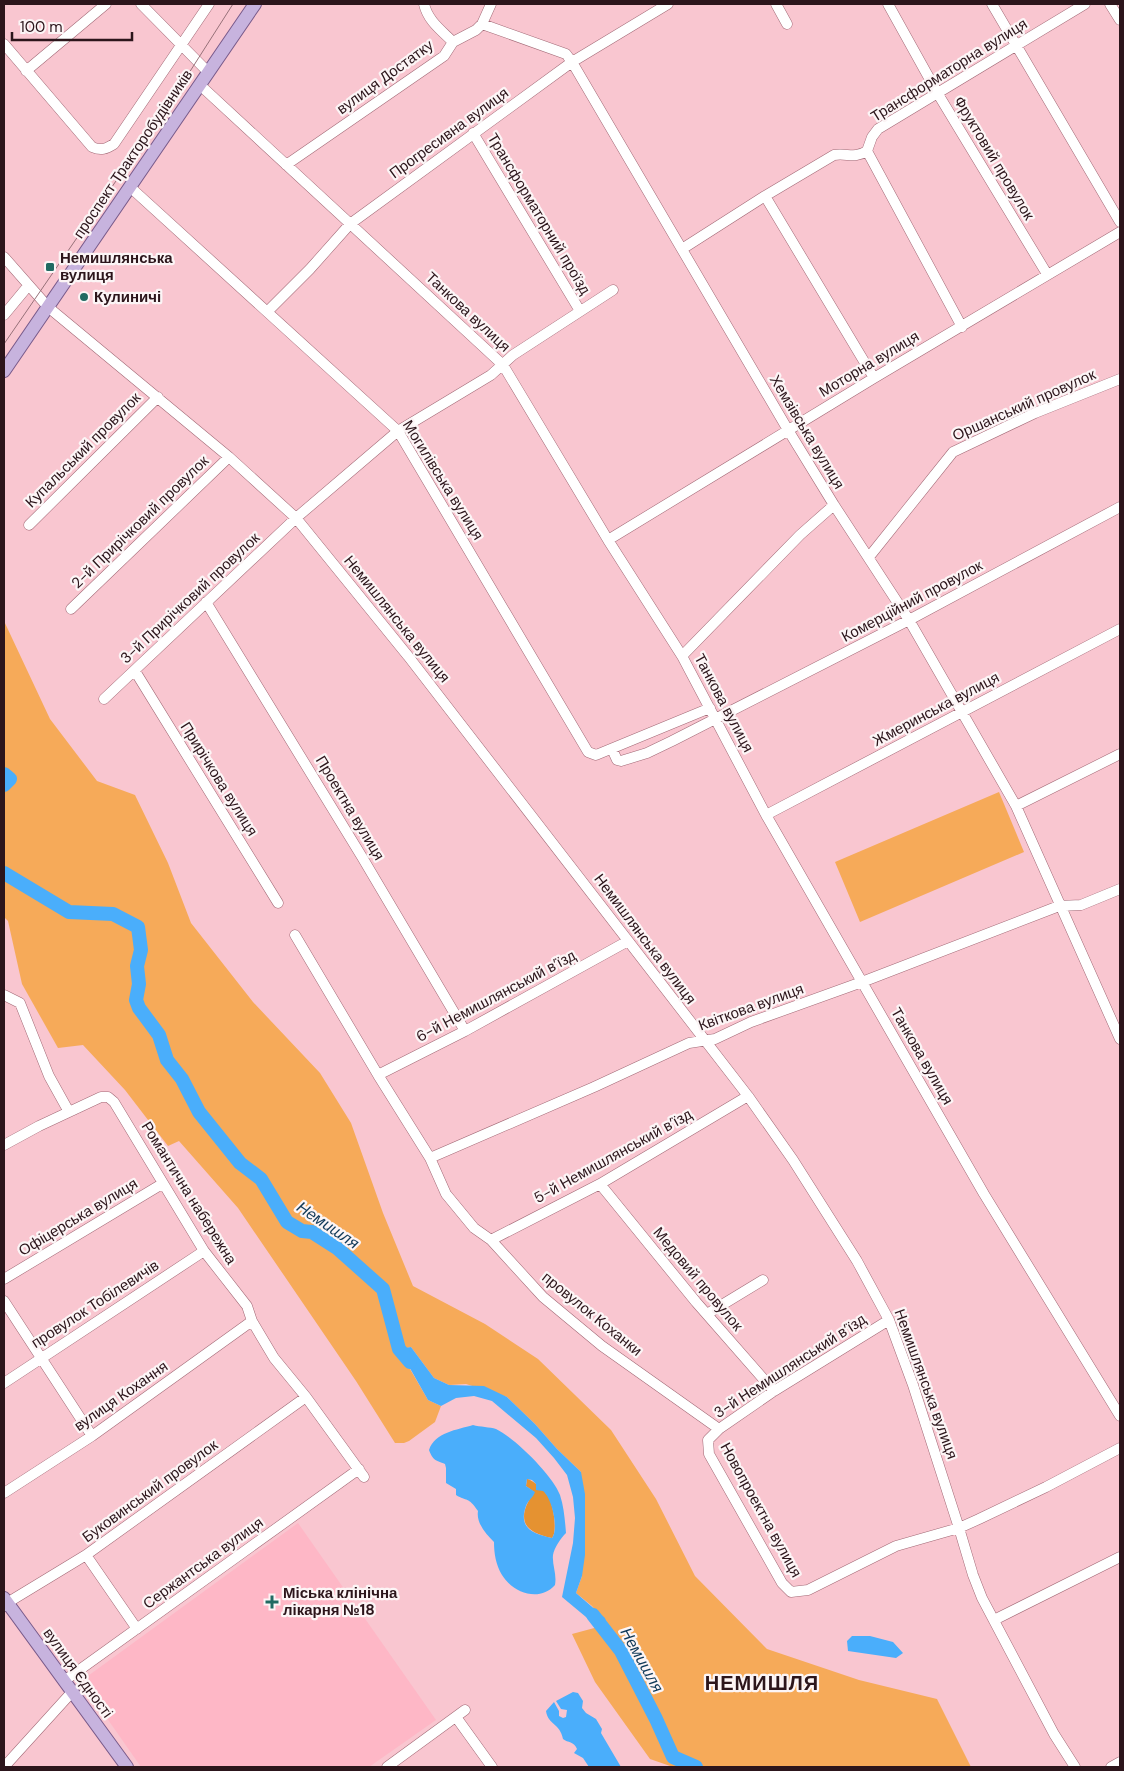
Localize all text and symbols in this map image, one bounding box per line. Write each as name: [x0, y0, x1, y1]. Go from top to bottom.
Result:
scale bar: [12, 10, 132, 42]
street label: Трансформаторна вулиця: [867, 14, 1031, 126]
text: 100 m: [20, 17, 63, 37]
street label: вулиця Достатку: [333, 35, 438, 119]
street label: проспект Тракторобудівників: [69, 66, 197, 242]
street label: Прогресивна вулиця: [385, 83, 513, 183]
street label: Фруктовий провулок: [949, 92, 1039, 224]
street label: Трансформаторний проїзд: [483, 130, 595, 299]
place label: Немишлянська вулиця: [60, 248, 173, 285]
marker: Немишлянська вулиця: [44, 261, 56, 273]
street label: Танкова вулиця: [421, 268, 515, 356]
place label: Кулиничі: [94, 287, 161, 307]
marker: Кулиничі: [78, 291, 90, 303]
street label: Моторна вулиця: [815, 326, 923, 402]
street label: Оршанський провулок: [949, 364, 1099, 446]
street label: Хемзівська вулиця: [765, 371, 849, 493]
street label: Купальський провулок: [21, 388, 145, 512]
street label: Могилівська вулиця: [398, 416, 488, 544]
street label: 2-й Прирічковий провулок: [67, 451, 213, 593]
street label: 3-й Прирічковий провулок: [116, 528, 264, 668]
street label: Немишлянська вулиця: [339, 551, 455, 687]
street label: Комерційний провулок: [838, 555, 986, 647]
street label: Танкова вулиця: [690, 650, 758, 756]
street label: Жмеринська вулиця: [869, 667, 1003, 751]
street label: Прирічкова вулиця: [176, 718, 262, 840]
street label: Проектна вулиця: [311, 752, 389, 864]
street label: Немишлянська вулиця: [589, 870, 701, 1008]
street label: 6-й Немишлянський в’їзд: [413, 945, 580, 1047]
street label: Квіткова вулиця: [696, 979, 806, 1035]
street label: Танкова вулиця: [886, 1004, 958, 1108]
street label: 5-й Немишлянський в’їзд: [530, 1104, 696, 1208]
street label: Романтична набережна: [137, 1118, 242, 1269]
street label: Офіцерська вулиця: [15, 1173, 141, 1261]
water label: Немишля: [293, 1196, 364, 1254]
street label: Медовий провулок: [649, 1223, 748, 1336]
street label: провулок Тобілевичів: [27, 1255, 163, 1353]
street label: провулок Коханки: [538, 1267, 646, 1361]
street label: Немишлянська вулиця: [890, 1306, 962, 1462]
street label: 3-й Немишлянський в’їзд: [710, 1309, 870, 1423]
street label: вулиця Кохання: [70, 1356, 172, 1436]
street label: Буковинський провулок: [78, 1435, 222, 1547]
street label: Новопроектна вулиця: [716, 1439, 806, 1581]
street label: Сержантська вулиця: [139, 1513, 267, 1613]
place label: Міська клінічна лікарня №18: [283, 1583, 398, 1620]
marker: Міська клінічна лікарня №18: [265, 1595, 279, 1609]
street label: вулиця Єдності: [39, 1624, 117, 1722]
water label: Немишля: [616, 1624, 669, 1697]
district label: НЕМИШЛЯ: [705, 1670, 819, 1696]

